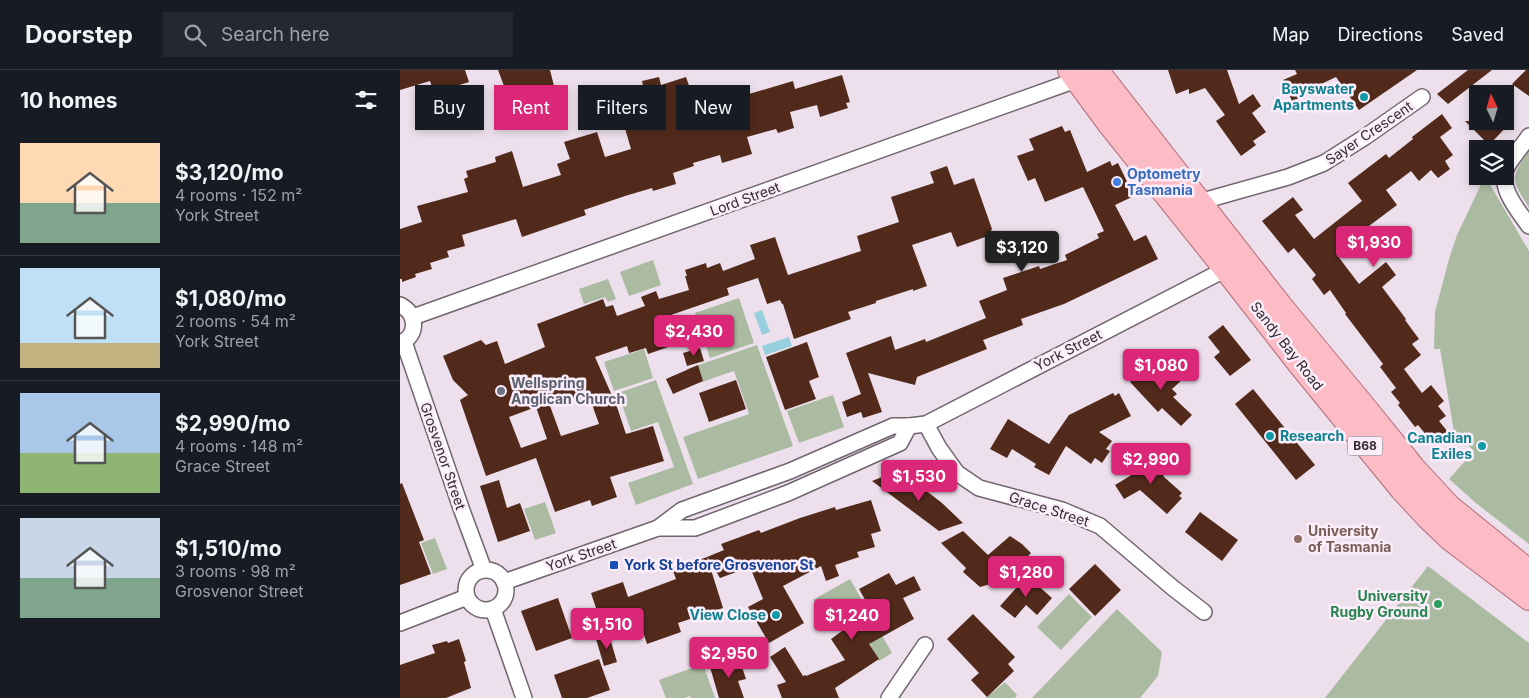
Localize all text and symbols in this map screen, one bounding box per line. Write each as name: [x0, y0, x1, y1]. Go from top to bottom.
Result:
search box: [163, 12, 513, 57]
text: Doorstep: [25, 20, 133, 49]
icon: search: [181, 21, 209, 49]
text: Search here: [221, 23, 330, 46]
text: Map: [1272, 24, 1310, 45]
text: Directions: [1338, 24, 1423, 45]
text: Saved: [1451, 24, 1504, 45]
place label: Bayswater Apartments: [1273, 80, 1354, 113]
chip: Buy: [415, 85, 484, 130]
chip: Rent: [494, 85, 568, 130]
chip: Filters: [578, 85, 666, 130]
chip: New: [676, 85, 750, 130]
north arrow: [1469, 85, 1514, 130]
map controls: [1469, 85, 1514, 185]
icon: filters: [352, 86, 380, 114]
text: 10 homes: [20, 88, 118, 113]
marker: Bayswater Apartments: [1358, 91, 1370, 103]
street label: Sayer Crescent: [1322, 97, 1416, 168]
button: layers: [1469, 140, 1514, 185]
text: $3,120/mo: [175, 160, 284, 185]
icon: home: [60, 163, 120, 223]
place label: Optometry Tasmania: [1127, 165, 1201, 198]
marker: Optometry Tasmania: [1111, 176, 1123, 188]
street label: Lord Street: [707, 178, 783, 219]
text: 4 rooms · 152 m²: [175, 185, 302, 205]
text: York Street: [175, 205, 259, 225]
pin: $1,930: [1333, 226, 1415, 268]
pin: $3,120: [981, 230, 1063, 273]
text: $1,930: [1347, 232, 1401, 252]
text: $3,120: [996, 237, 1048, 257]
text: $1,080/mo: [175, 286, 286, 311]
icon: home: [60, 288, 120, 348]
street label: Sandy Bay Road: [1247, 298, 1327, 393]
text: 2 rooms · 54 m²: [175, 311, 296, 331]
pin: $2,430: [653, 314, 735, 357]
text: $2,430: [665, 321, 723, 341]
street label: York Street: [1031, 325, 1105, 374]
text: York Street: [175, 331, 259, 351]
pin: $1,080: [1120, 348, 1202, 391]
text: $1,080: [1134, 355, 1188, 375]
place label: Wellspring Anglican Church: [511, 374, 625, 407]
marker: Wellspring Anglican Church: [495, 385, 507, 397]
street label: Grosvenor Street: [417, 400, 470, 512]
text: $2,990/mo: [175, 411, 290, 436]
icon: home: [60, 413, 120, 473]
place label: Research: [1280, 427, 1344, 444]
place label: Canadian Exiles: [1407, 429, 1472, 462]
marker: Research: [1264, 430, 1276, 442]
text: 4 rooms · 148 m²: [175, 436, 303, 456]
road number: B68: [1348, 436, 1382, 456]
marker: Canadian Exiles: [1476, 440, 1488, 452]
pin: $2,990: [1110, 442, 1192, 485]
text: $2,990: [1122, 449, 1180, 469]
text: Grace Street: [175, 456, 270, 476]
pin: $1,530: [878, 460, 960, 502]
text: $1,530: [892, 466, 946, 486]
street label: Grace Street: [1007, 488, 1092, 530]
place label: University of Tasmania: [1308, 522, 1391, 555]
marker: University of Tasmania: [1292, 533, 1304, 545]
street label: York Street: [543, 534, 619, 575]
text: $1,510/mo: [175, 536, 282, 561]
icon: home: [60, 538, 120, 598]
place label: York St before Grosvenor St: [624, 556, 814, 573]
pin: $1,280: [985, 556, 1067, 598]
marker: York St before Grosvenor St: [608, 559, 620, 571]
text: 3 rooms · 98 m²: [175, 561, 296, 581]
text: $1,280: [999, 562, 1053, 582]
text: Grosvenor Street: [175, 581, 303, 601]
place label: University Rugby Ground: [1330, 587, 1429, 620]
pin: $1,240: [811, 598, 893, 641]
marker: University Rugby Ground: [1432, 598, 1444, 610]
text: $1,240: [825, 605, 879, 625]
place label: View Close: [689, 606, 766, 623]
pin: $1,510: [566, 608, 648, 650]
marker: View Close: [770, 609, 782, 621]
text: $1,510: [582, 614, 632, 634]
pin: $2,950: [688, 636, 770, 679]
text: $2,950: [700, 643, 758, 663]

